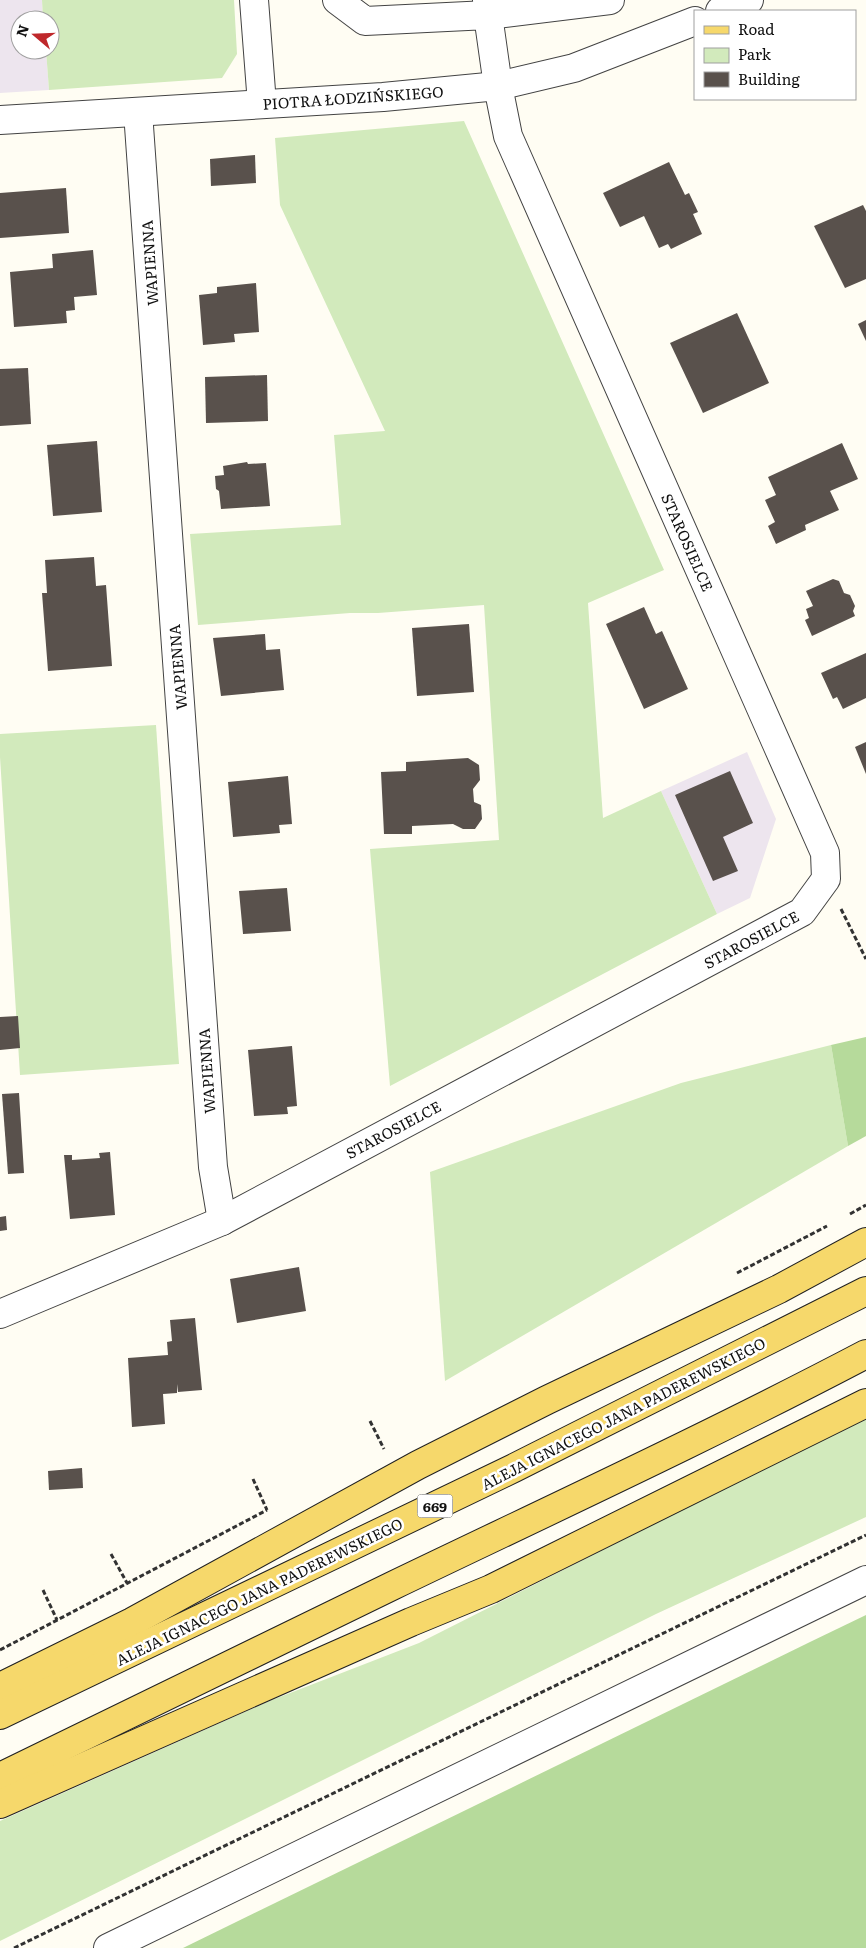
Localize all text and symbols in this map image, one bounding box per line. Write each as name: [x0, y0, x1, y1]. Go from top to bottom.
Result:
north arrow: [10, 10, 60, 60]
legend: [694, 10, 856, 100]
text: Road: [738, 17, 774, 40]
text: N: [10, 21, 33, 39]
text: Park: [738, 42, 772, 65]
text: Building: [738, 67, 800, 90]
street label: PIOTRA ŁODZIŃSKIEGO: [262, 79, 444, 115]
street label: WAPIENNA: [135, 219, 163, 307]
street label: STAROSIELCE: [656, 489, 720, 595]
street label: WAPIENNA: [162, 623, 192, 711]
street label: STAROSIELCE: [699, 904, 803, 974]
street label: WAPIENNA: [192, 1027, 220, 1115]
street label: STAROSIELCE: [341, 1094, 445, 1164]
street label: ALEJA IGNACEGO JANA PADEREWSKIEGO: [477, 1331, 769, 1495]
road number: 669: [418, 1494, 452, 1518]
street label: ALEJA IGNACEGO JANA PADEREWSKIEGO: [112, 1511, 406, 1671]

